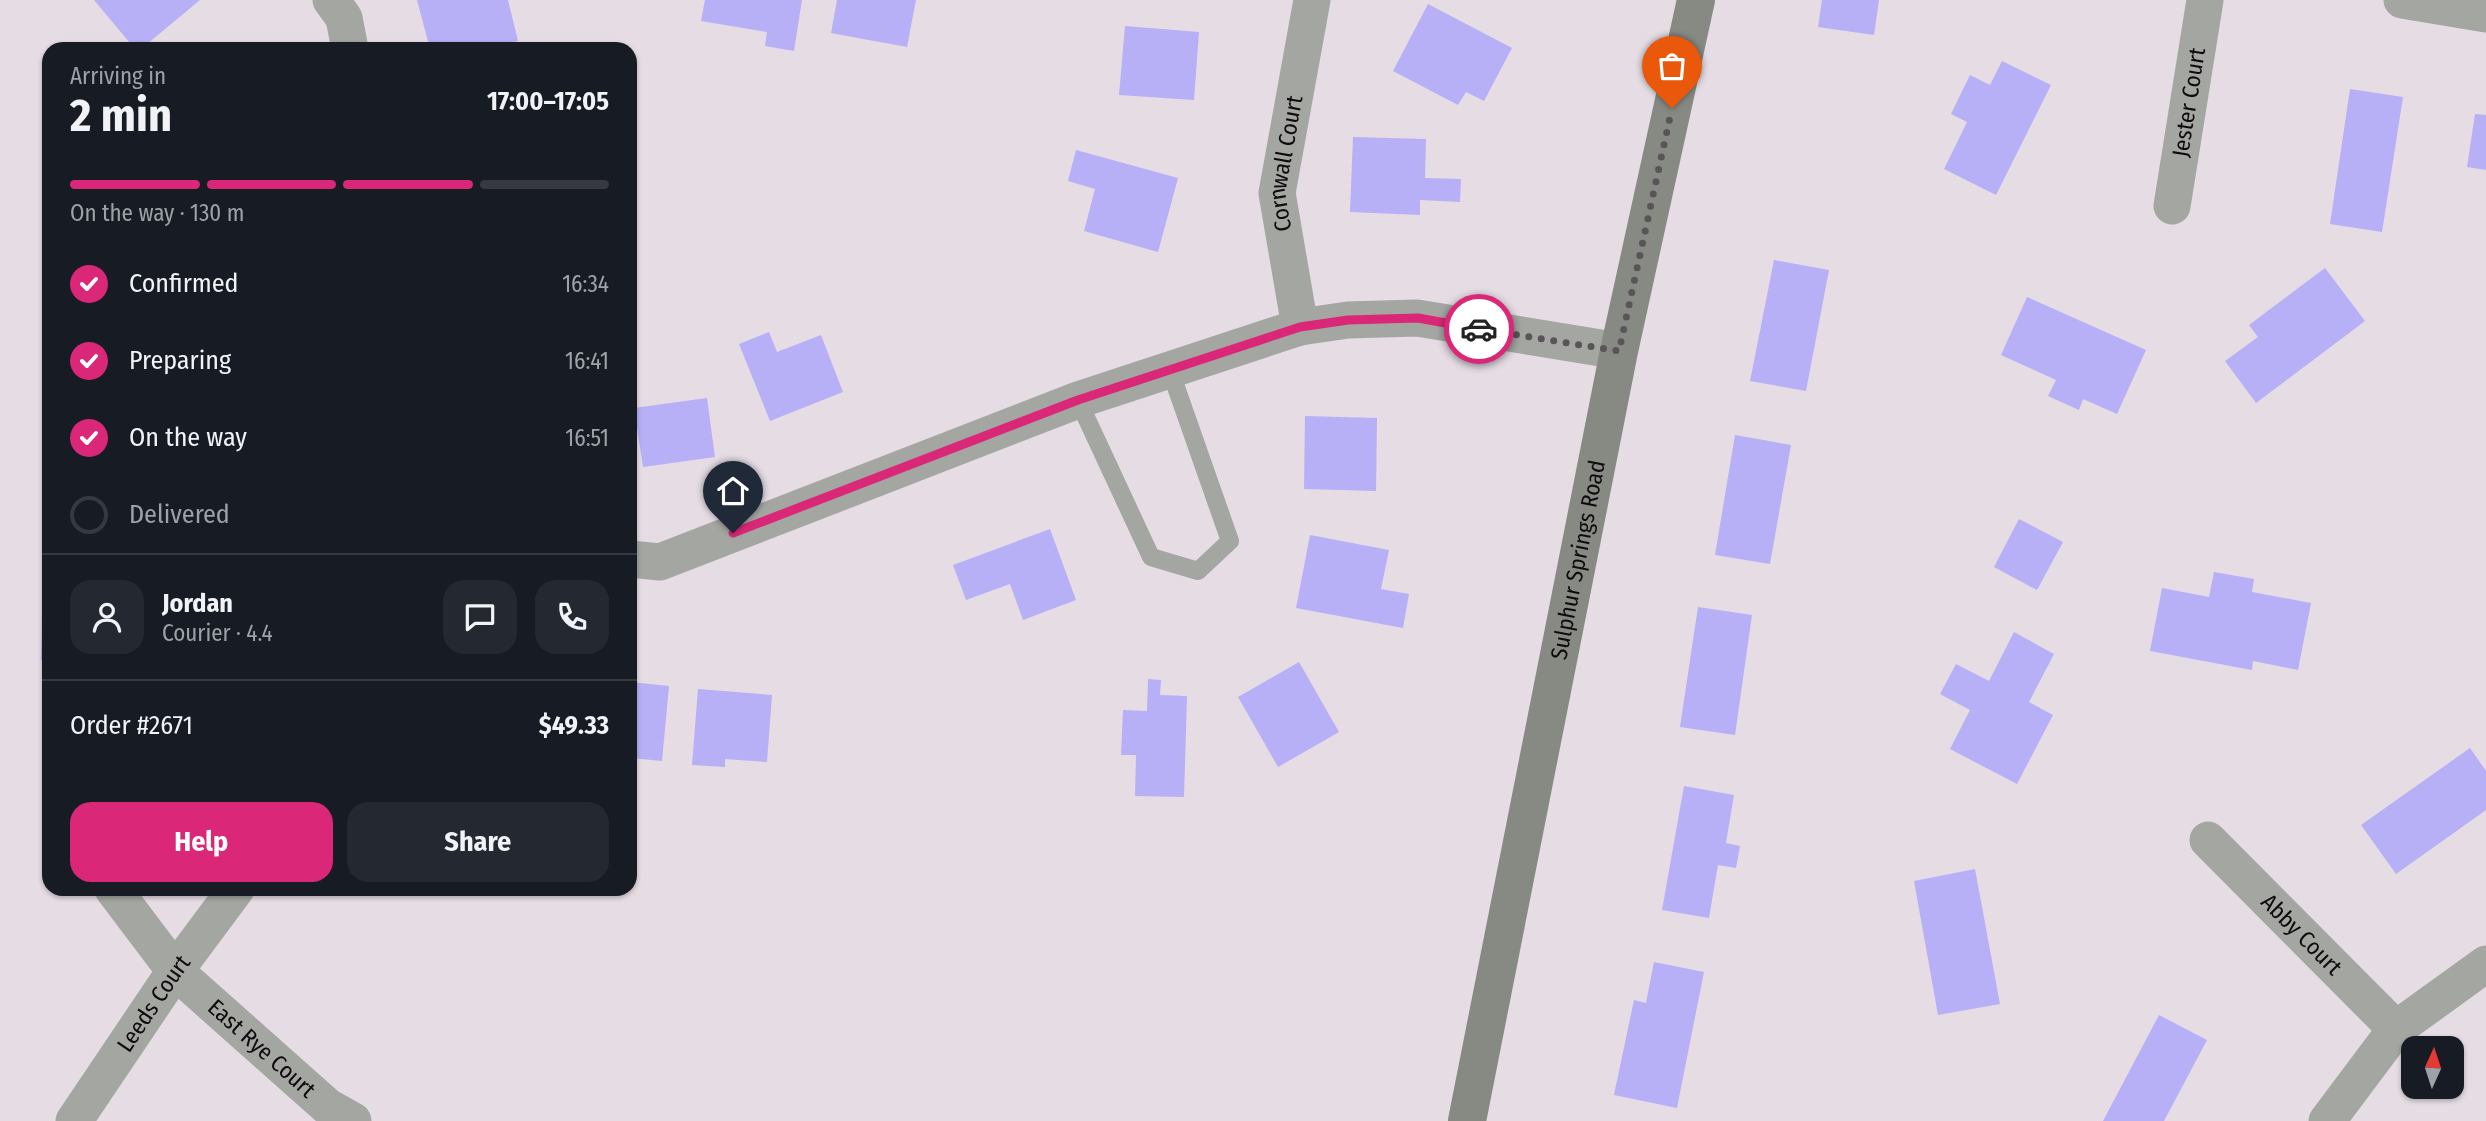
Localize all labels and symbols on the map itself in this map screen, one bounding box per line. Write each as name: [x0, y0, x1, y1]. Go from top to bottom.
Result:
pin: [1642, 36, 1702, 108]
street label: Jester Court: [2166, 45, 2211, 159]
street label: Cornwall Court: [1262, 93, 1309, 234]
courier: [1444, 294, 1514, 364]
street label: Sulphur Springs Road: [1544, 458, 1611, 662]
pin: [703, 461, 763, 533]
street label: Abby Court: [2256, 888, 2348, 981]
street label: Leeds Court: [111, 949, 196, 1057]
street label: East Rye Court: [202, 993, 322, 1104]
north arrow: [2401, 1036, 2464, 1099]

